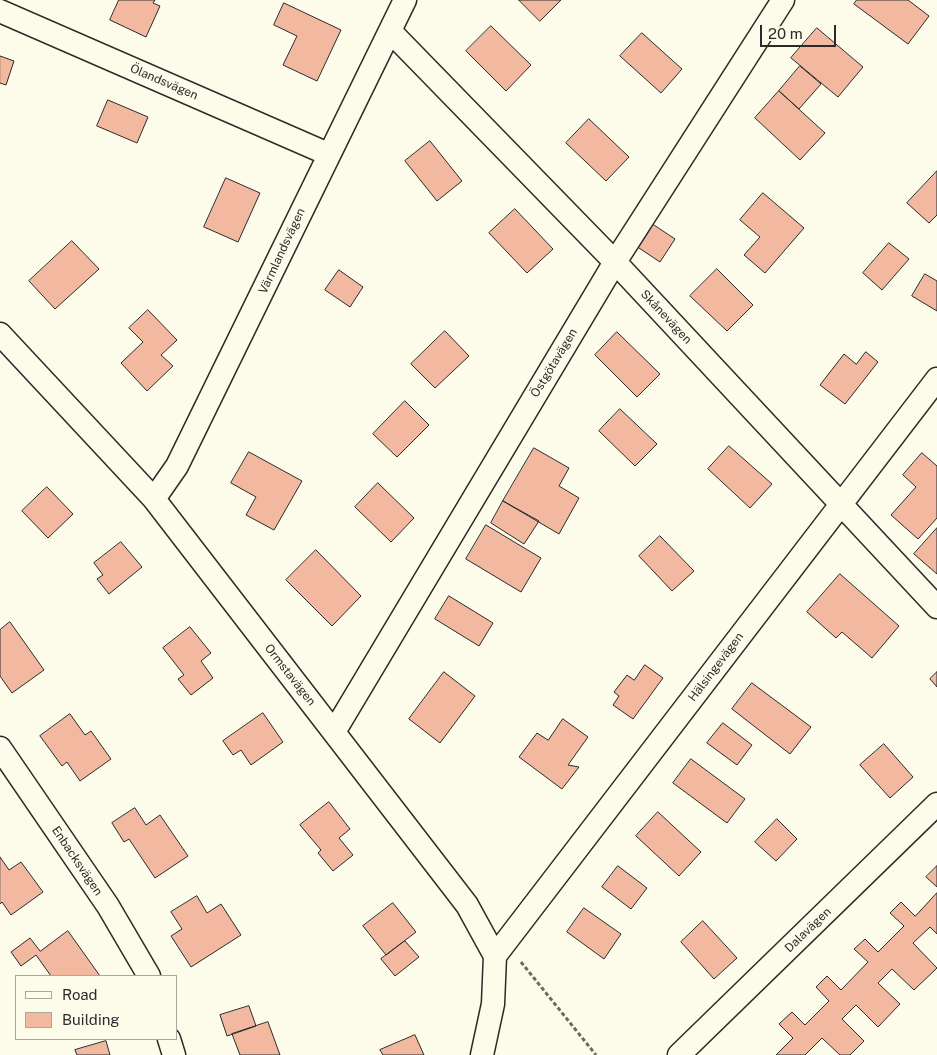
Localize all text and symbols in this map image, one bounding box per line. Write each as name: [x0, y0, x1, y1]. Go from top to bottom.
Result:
scale bar: [762, 15, 838, 47]
text: 20 m: [768, 25, 803, 42]
street label: Ölandsvägen: [128, 61, 200, 103]
street label: Värmlandsvägen: [256, 206, 308, 296]
street label: Skånevägen: [637, 287, 695, 347]
street label: Östgötavägen: [528, 326, 580, 400]
street label: Hälsingevägen: [685, 630, 747, 704]
street label: Ormstavägen: [261, 641, 319, 709]
street label: Enbacksvägen: [49, 824, 105, 898]
street label: Dalavägen: [782, 904, 834, 956]
legend: [15, 975, 178, 1040]
text: Road: [62, 986, 98, 1003]
text: Building: [62, 1011, 120, 1028]

